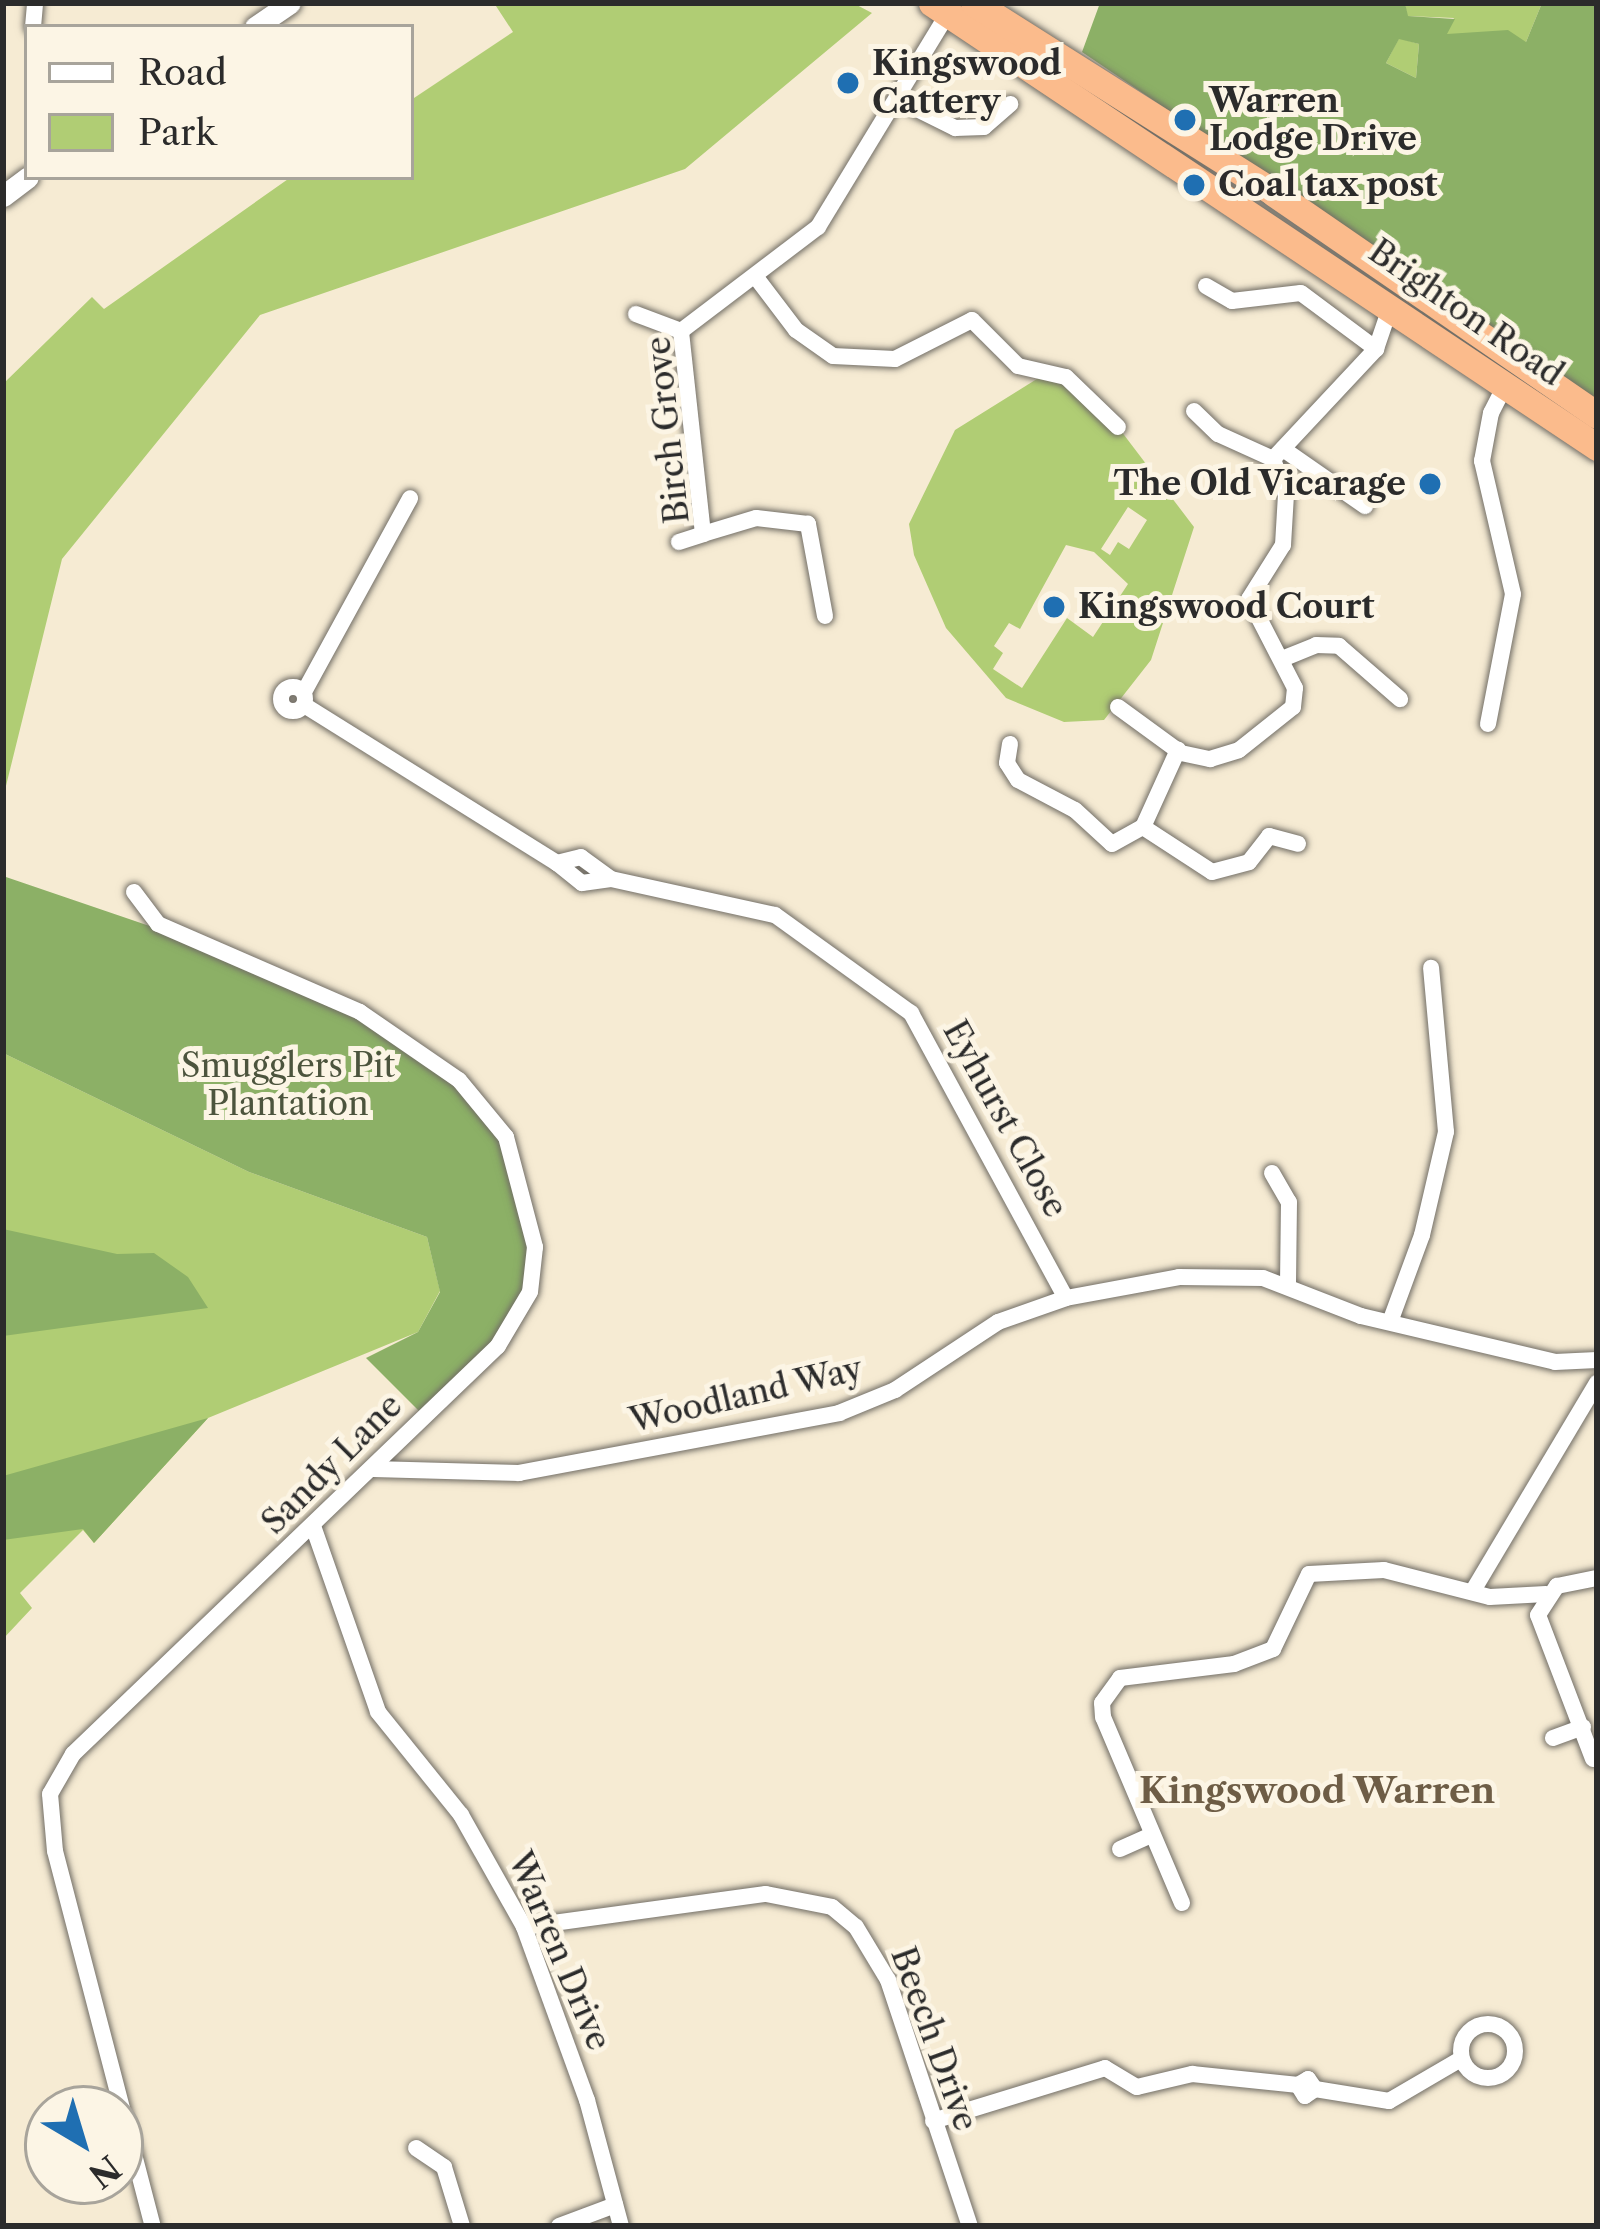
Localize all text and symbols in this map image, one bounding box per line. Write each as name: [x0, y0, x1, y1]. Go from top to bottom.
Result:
legend: [24, 24, 414, 180]
place label: Kingswood Cattery: [872, 44, 1062, 122]
text: Road: [138, 50, 227, 94]
marker: Kingswood Cattery: [835, 70, 861, 96]
place label: Warren Lodge Drive: [1209, 81, 1417, 159]
marker: Warren Lodge Drive: [1172, 107, 1198, 133]
text: Park: [138, 110, 216, 154]
place label: Coal tax post: [1218, 165, 1438, 205]
marker: Coal tax post: [1181, 172, 1207, 198]
street label: Brighton Road: [1361, 231, 1571, 395]
street label: Birch Grove: [638, 334, 698, 526]
place label: The Old Vicarage: [1112, 464, 1406, 504]
marker: The Old Vicarage: [1417, 471, 1443, 497]
place label: Kingswood Court: [1078, 587, 1375, 627]
marker: Kingswood Court: [1041, 594, 1067, 620]
street label: Eyhurst Close: [935, 1014, 1075, 1224]
park label: Smugglers Pit Plantation: [181, 1046, 395, 1124]
street label: Woodland Way: [625, 1349, 867, 1441]
street label: Sandy Lane: [253, 1385, 411, 1543]
district label: Kingswood Warren: [1138, 1769, 1496, 1813]
street label: Warren Drive: [499, 1846, 619, 2056]
street label: Beech Drive: [882, 1942, 986, 2136]
north arrow: [24, 2085, 144, 2205]
text: N: [81, 2146, 129, 2196]

